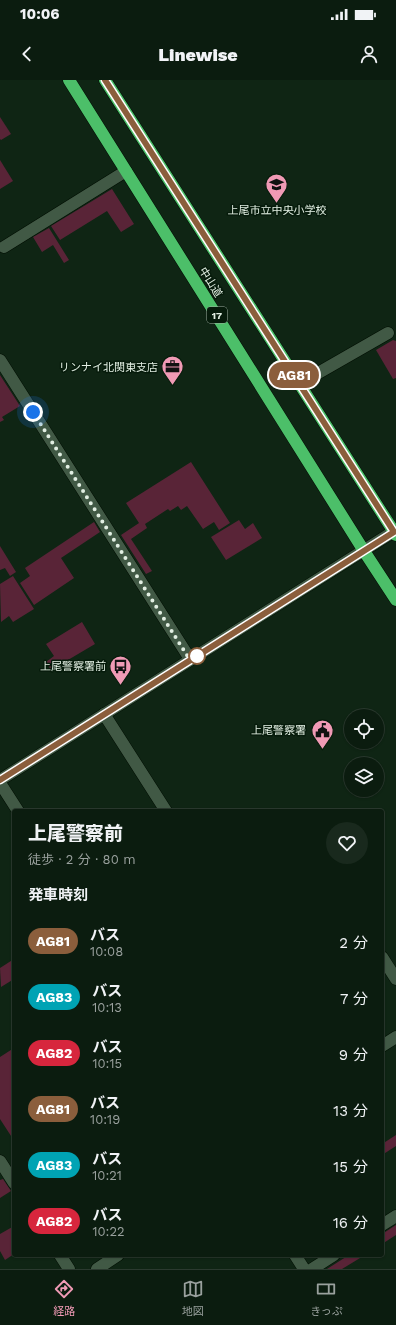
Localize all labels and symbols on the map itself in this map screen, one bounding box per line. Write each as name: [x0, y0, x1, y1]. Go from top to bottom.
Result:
school or university icon: 上尾市立中央小学校: [264, 171, 290, 204]
place label: 上尾市立中央小学校: [228, 204, 327, 217]
street label: 中山道: [196, 265, 225, 300]
road number: 17: [207, 307, 227, 323]
office icon: リンナイ北関東支店: [160, 354, 186, 387]
place label: リンナイ北関東支店: [59, 361, 158, 374]
line badge: AG81: [266, 362, 322, 388]
your location: [23, 402, 43, 422]
unlabelled marker: [188, 647, 206, 665]
bus stop icon: 上尾警察署前: [108, 653, 134, 686]
place label: 上尾警察署前: [40, 660, 106, 673]
public building icon: 上尾警察署: [309, 717, 335, 750]
place label: 上尾警察署: [251, 724, 306, 737]

